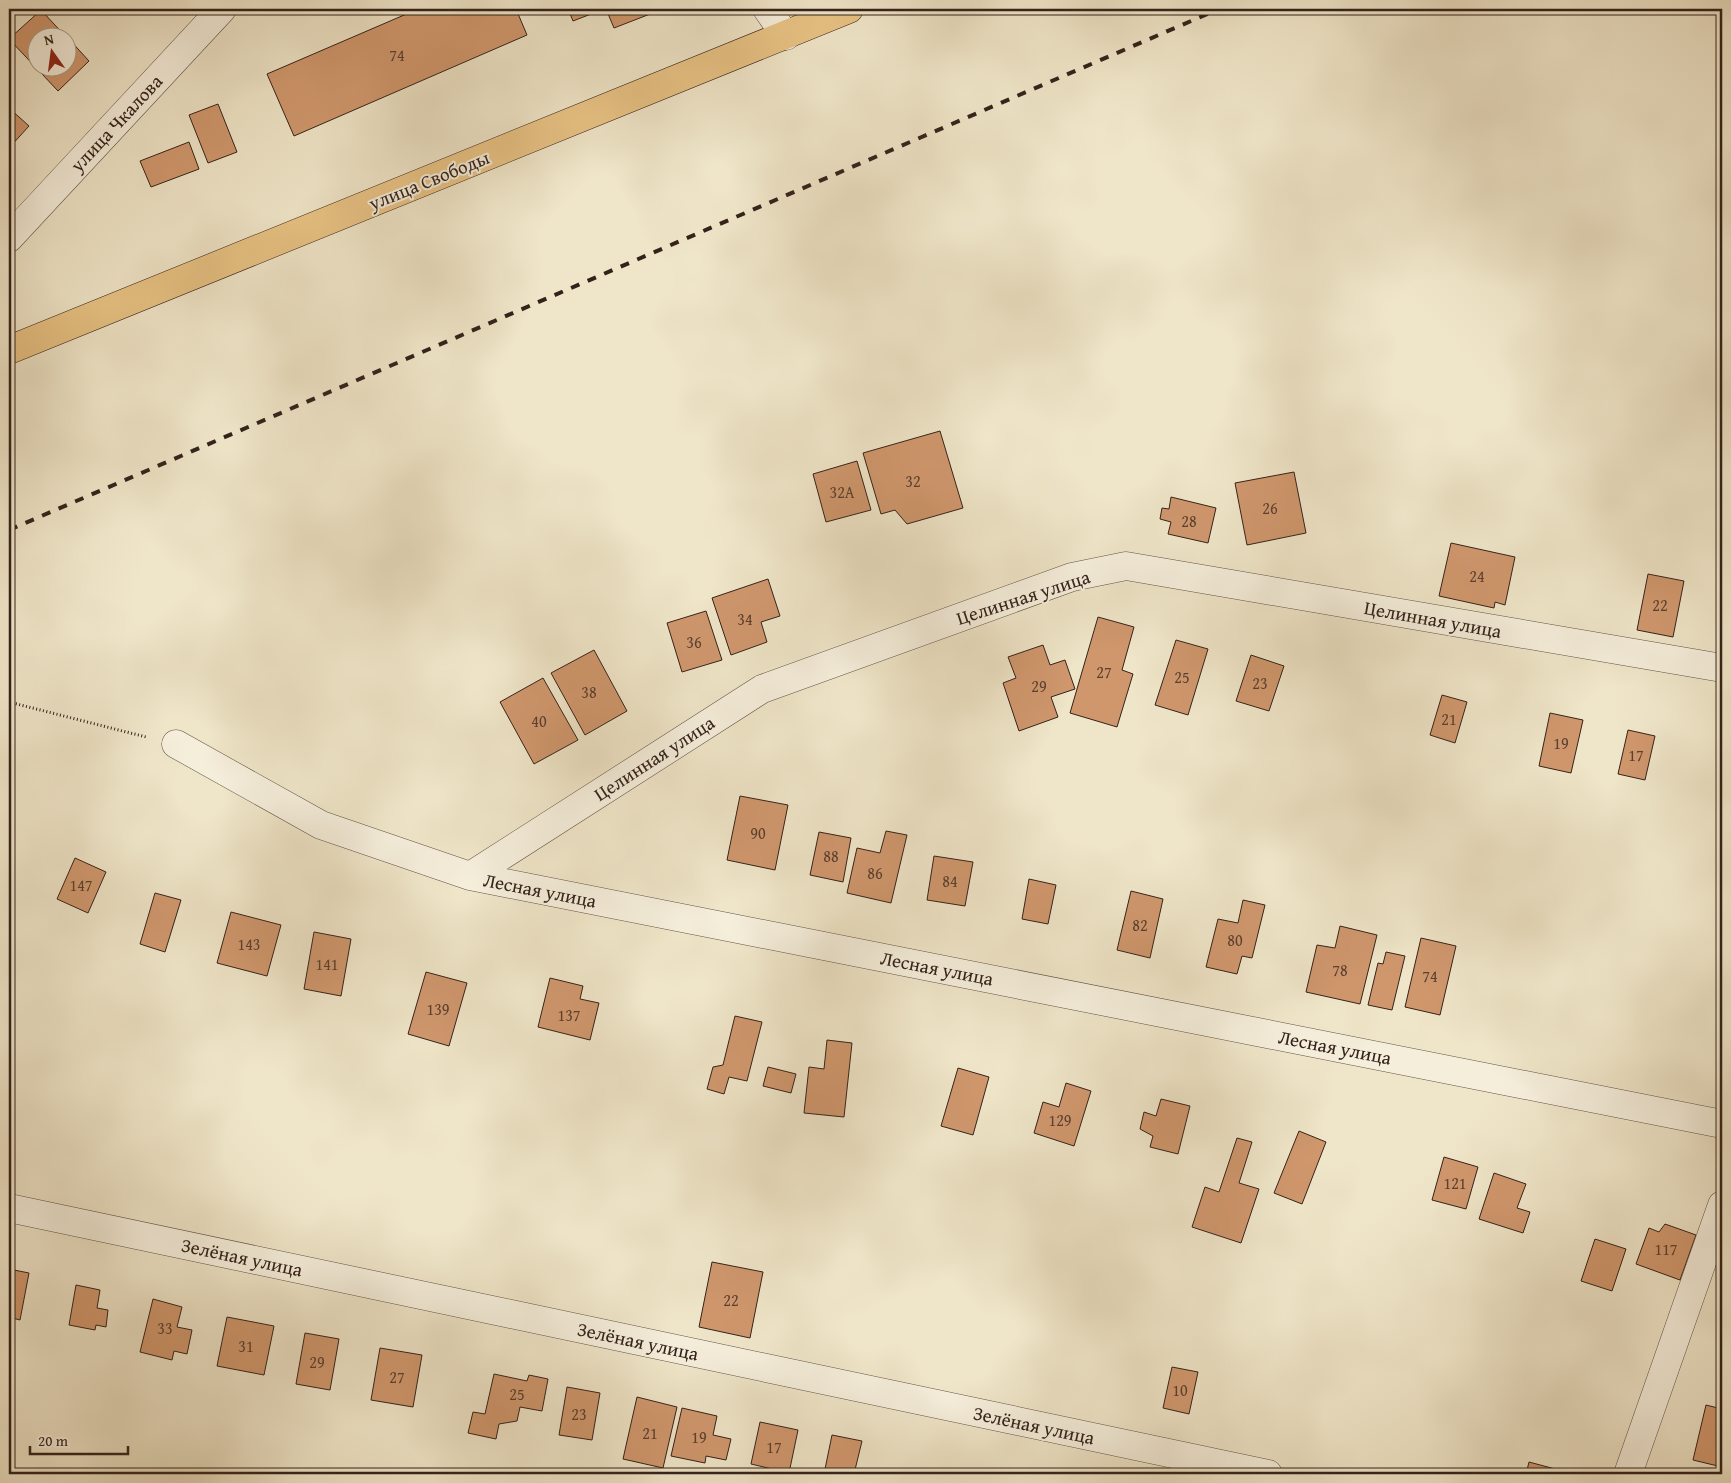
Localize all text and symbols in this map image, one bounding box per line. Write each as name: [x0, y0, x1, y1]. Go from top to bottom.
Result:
north arrow: [28, 28, 78, 78]
text: N: [42, 28, 56, 50]
house number: 74: [389, 43, 405, 67]
street label: улица Чкалова: [63, 68, 169, 179]
street label: улица Свободы: [364, 143, 494, 217]
house number: 32: [905, 469, 921, 493]
house number: 32А: [829, 480, 855, 504]
house number: 26: [1262, 496, 1278, 520]
house number: 28: [1181, 509, 1197, 533]
street label: Целинная улица: [953, 562, 1093, 632]
house number: 24: [1469, 564, 1485, 588]
street label: Целинная улица: [1362, 593, 1504, 645]
house number: 22: [1652, 593, 1668, 617]
house number: 34: [737, 607, 753, 631]
house number: 36: [686, 630, 702, 654]
house number: 27: [1096, 660, 1112, 684]
house number: 25: [1174, 665, 1190, 689]
house number: 23: [1252, 671, 1268, 695]
house number: 29: [1031, 674, 1047, 698]
house number: 38: [581, 680, 597, 704]
house number: 21: [1441, 707, 1457, 731]
street label: Целинная улица: [588, 708, 720, 808]
house number: 40: [531, 709, 547, 733]
house number: 19: [1553, 731, 1569, 755]
house number: 17: [1628, 743, 1644, 767]
house number: 90: [750, 821, 766, 845]
house number: 88: [823, 844, 839, 868]
house number: 86: [867, 861, 883, 885]
street label: Лесная улица: [481, 865, 599, 915]
house number: 84: [942, 869, 958, 893]
house number: 147: [69, 873, 93, 897]
house number: 82: [1132, 913, 1148, 937]
house number: 80: [1227, 928, 1243, 952]
house number: 143: [237, 932, 261, 956]
street label: Лесная улица: [878, 943, 996, 993]
house number: 141: [315, 952, 339, 976]
house number: 78: [1332, 958, 1348, 982]
house number: 74: [1422, 964, 1438, 988]
house number: 139: [426, 997, 450, 1021]
house number: 137: [557, 1003, 581, 1027]
street label: Лесная улица: [1276, 1022, 1394, 1072]
house number: 129: [1048, 1108, 1072, 1132]
house number: 121: [1443, 1171, 1467, 1195]
street label: Зелёная улица: [179, 1230, 305, 1284]
house number: 117: [1654, 1237, 1678, 1261]
house number: 22: [723, 1288, 739, 1312]
street label: Зелёная улица: [575, 1314, 701, 1368]
house number: 33: [157, 1316, 173, 1340]
house number: 31: [238, 1334, 254, 1358]
house number: 29: [309, 1350, 325, 1374]
house number: 27: [389, 1365, 405, 1389]
house number: 10: [1172, 1378, 1188, 1402]
house number: 25: [509, 1382, 525, 1406]
street label: Зелёная улица: [971, 1398, 1097, 1452]
house number: 23: [571, 1402, 587, 1426]
house number: 21: [642, 1421, 658, 1445]
scale bar: [30, 1423, 128, 1455]
house number: 19: [691, 1425, 707, 1449]
text: 20 m: [38, 1430, 69, 1451]
house number: 17: [766, 1435, 782, 1459]

